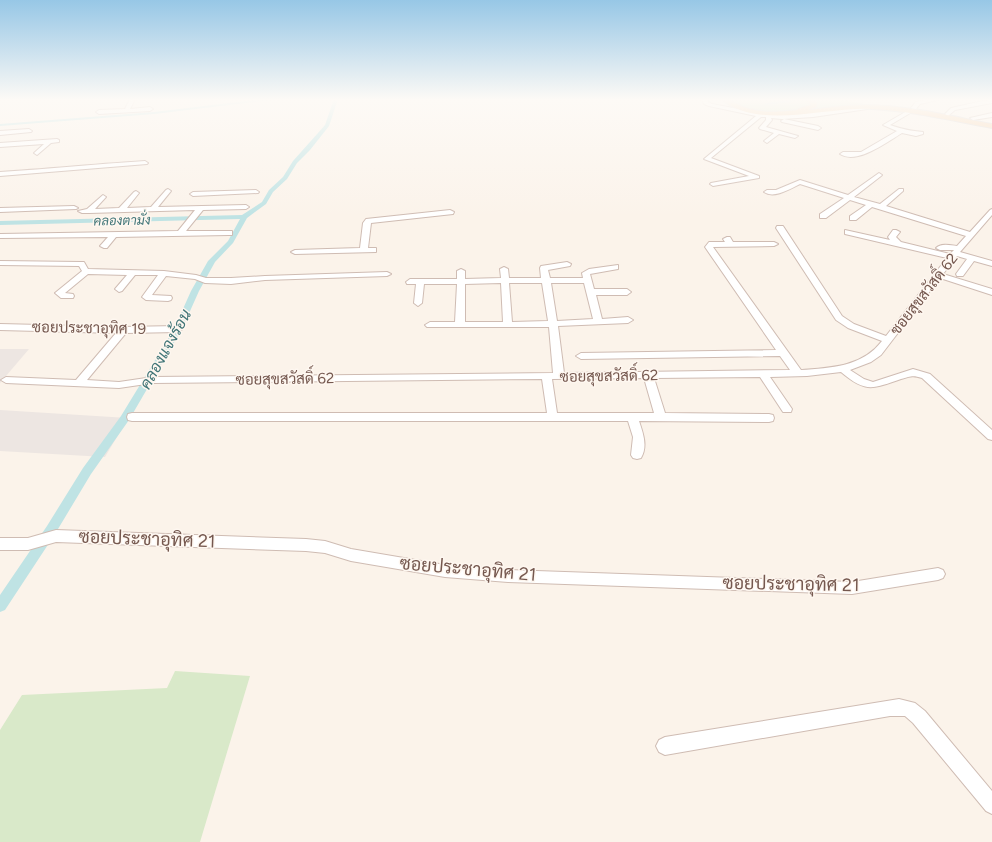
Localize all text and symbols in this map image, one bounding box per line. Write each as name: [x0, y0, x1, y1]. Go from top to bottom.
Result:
water label: คลองตามั่ง: [93, 208, 151, 228]
street label: ซอยสุขสวัสดิ์ 62: [882, 246, 963, 340]
water label: คลองแจงร้อน: [134, 305, 195, 392]
street label: ซอยประชาอุทิศ 19: [32, 318, 146, 340]
street label: ซอยสุขสวัสดิ์ 62: [559, 360, 659, 388]
street label: ซอยสุขสวัสดิ์ 62: [235, 363, 335, 391]
street label: ซอยประชาอุทิศ 21: [78, 526, 216, 553]
street label: ซอยประชาอุทิศ 21: [399, 552, 537, 587]
street label: ซอยประชาอุทิศ 21: [722, 572, 860, 597]

